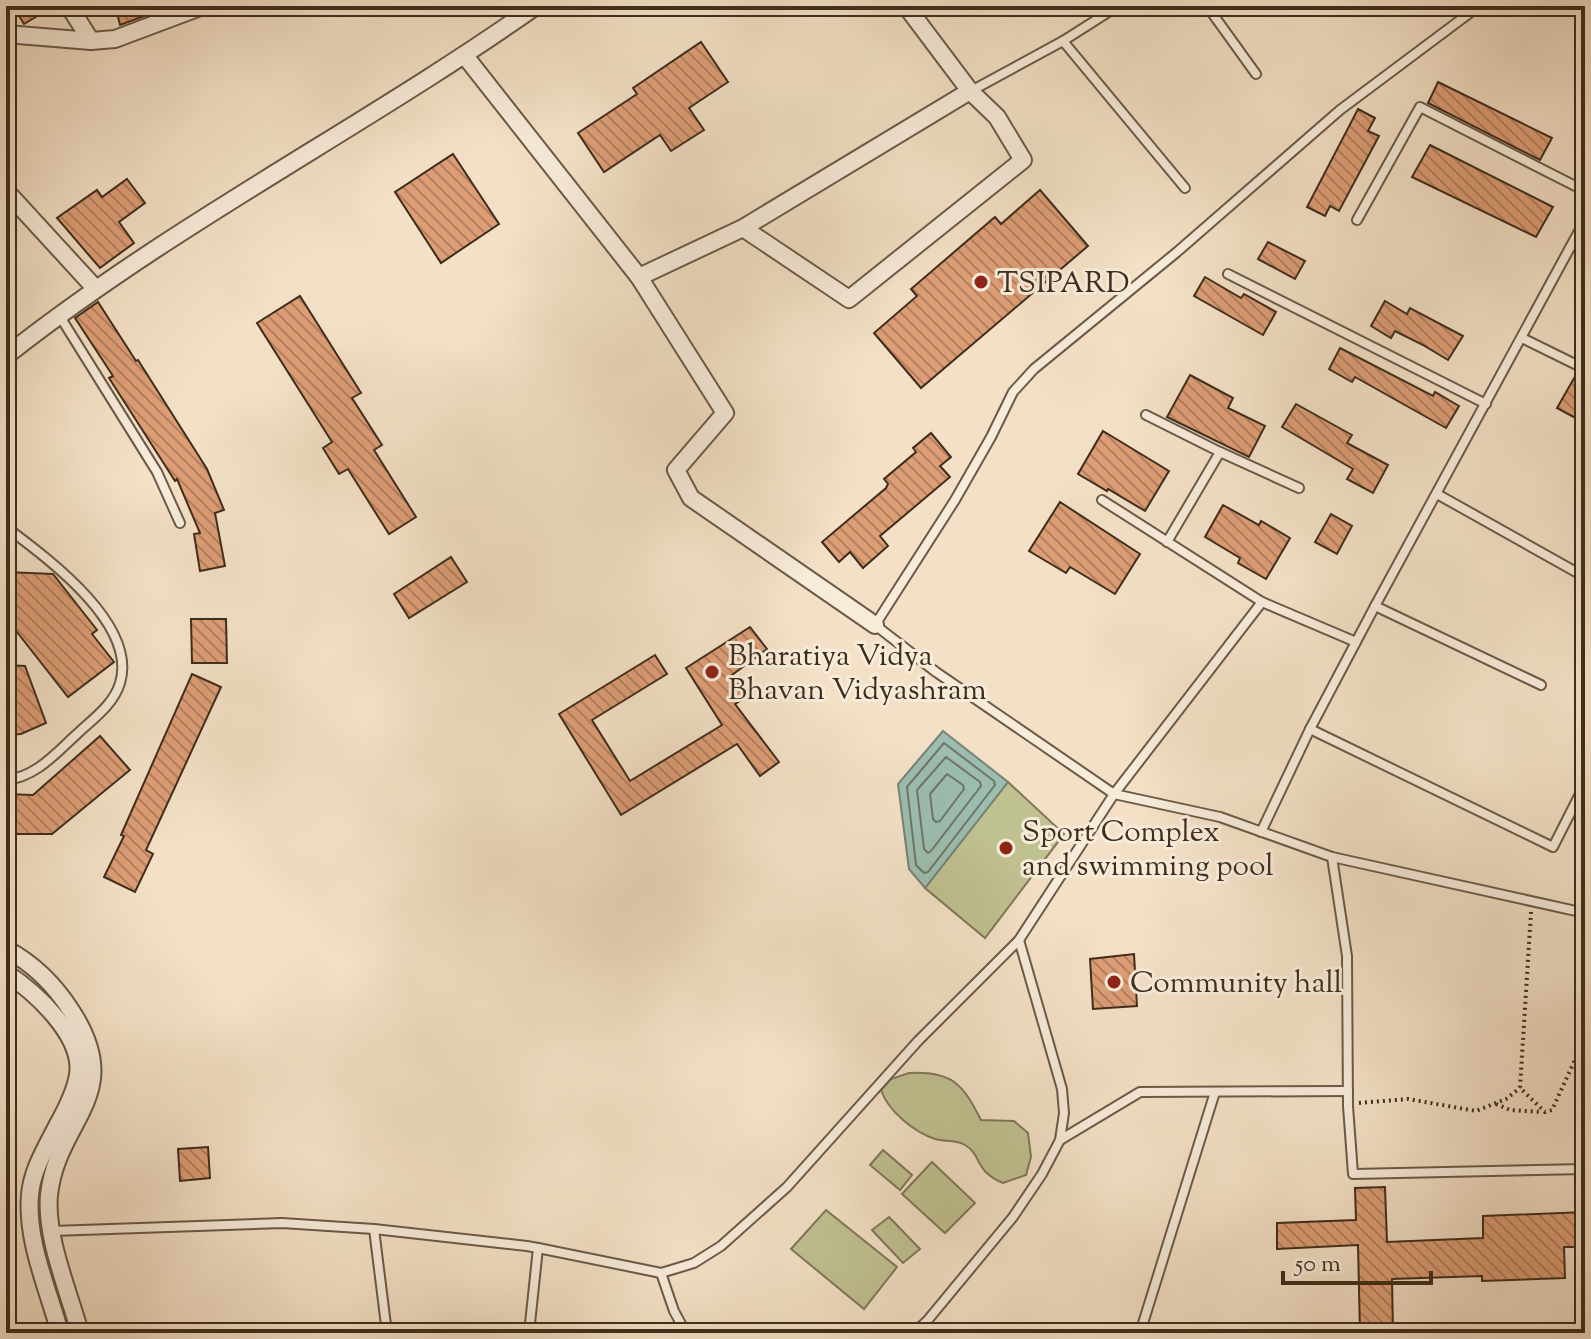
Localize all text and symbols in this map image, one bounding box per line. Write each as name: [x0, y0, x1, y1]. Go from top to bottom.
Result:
place label: TSIPARD: [997, 263, 1130, 306]
marker: TSIPARD: [972, 273, 990, 291]
place label: Bharatiya Vidya Bhavan Vidyashram: [728, 636, 987, 713]
marker: Bharatiya Vidya Bhavan Vidyashram: [703, 663, 721, 681]
place label: Sport Complex and swimming pool: [1022, 812, 1274, 889]
marker: Sport Complex and swimming pool: [997, 839, 1015, 857]
place label: Community hall: [1130, 963, 1342, 1006]
marker: Community hall: [1105, 973, 1123, 991]
scale bar: [1283, 1235, 1431, 1285]
text: 50 m: [1293, 1248, 1341, 1282]

